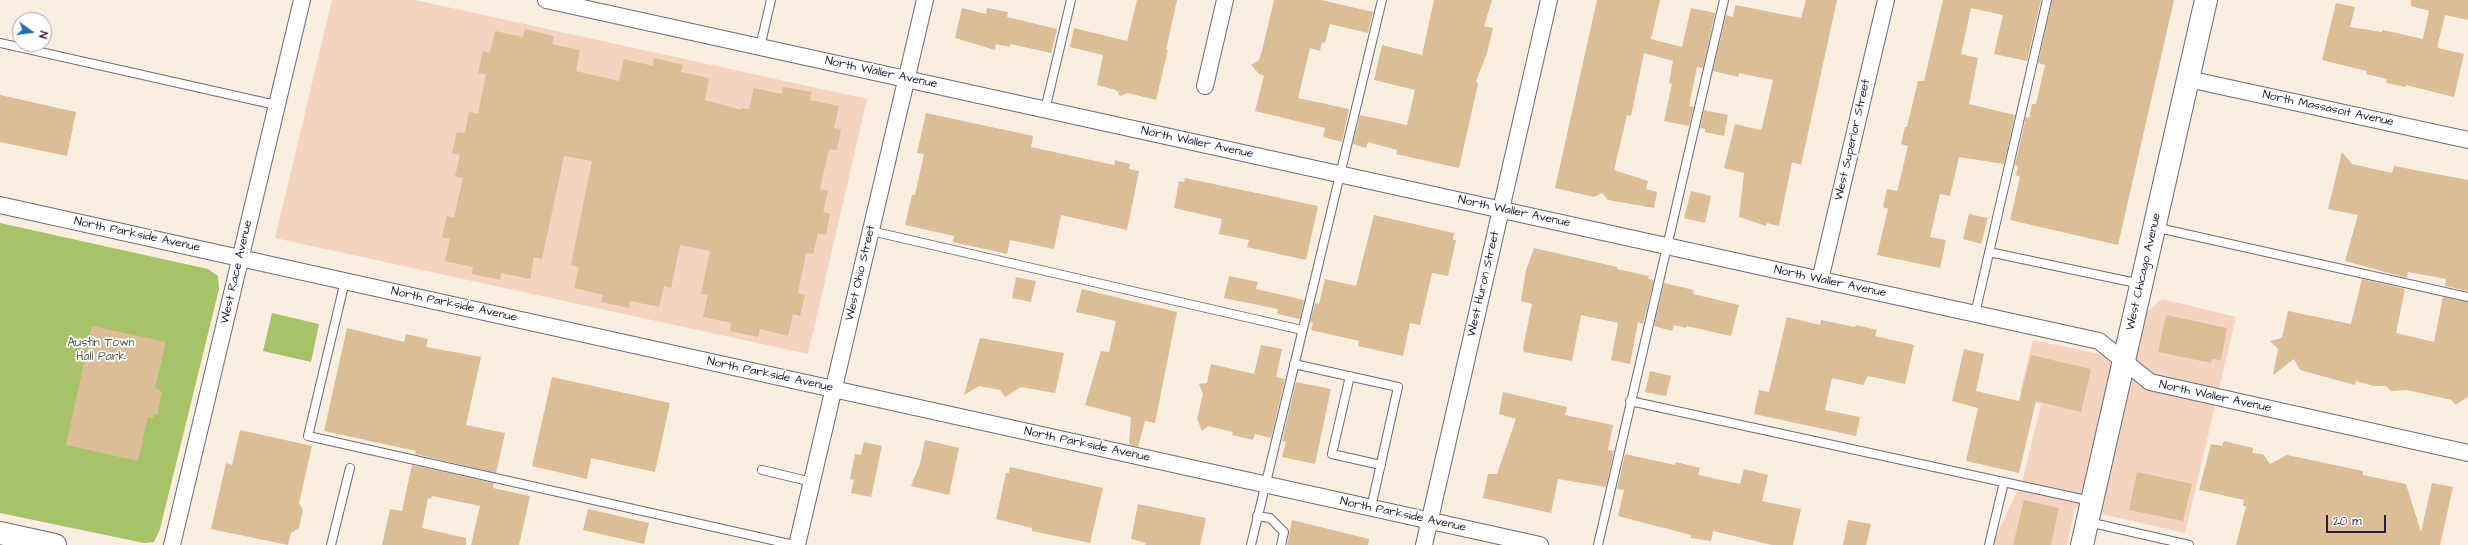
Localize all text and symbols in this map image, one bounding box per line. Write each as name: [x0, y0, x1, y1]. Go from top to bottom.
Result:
north arrow: [12, 12, 52, 52]
text: N: [35, 30, 51, 40]
street label: North Waller Avenue: [823, 54, 939, 92]
street label: West Superior Street: [1832, 78, 1874, 202]
street label: North Massasoit Avenue: [2261, 88, 2395, 130]
street label: North Waller Avenue: [1139, 124, 1255, 162]
street label: North Waller Avenue: [1456, 193, 1572, 231]
street label: West Chicago Avenue: [2123, 212, 2165, 332]
street label: North Parkside Avenue: [73, 215, 201, 255]
street label: West Race Avenue: [218, 219, 256, 325]
street label: West Ohio Street: [843, 224, 879, 322]
street label: West Huron Street: [1465, 230, 1503, 338]
street label: North Waller Avenue: [1772, 263, 1888, 301]
street label: North Parkside Avenue: [390, 285, 518, 325]
park label: Austin Town Hall Park: [67, 336, 135, 364]
street label: North Parkside Avenue: [706, 355, 834, 395]
street label: North Waller Avenue: [2157, 378, 2273, 416]
street label: North Parkside Avenue: [1023, 425, 1151, 465]
street label: North Parkside Avenue: [1339, 495, 1467, 535]
scale bar: [2328, 507, 2388, 533]
text: 20 m: [2333, 513, 2362, 530]

